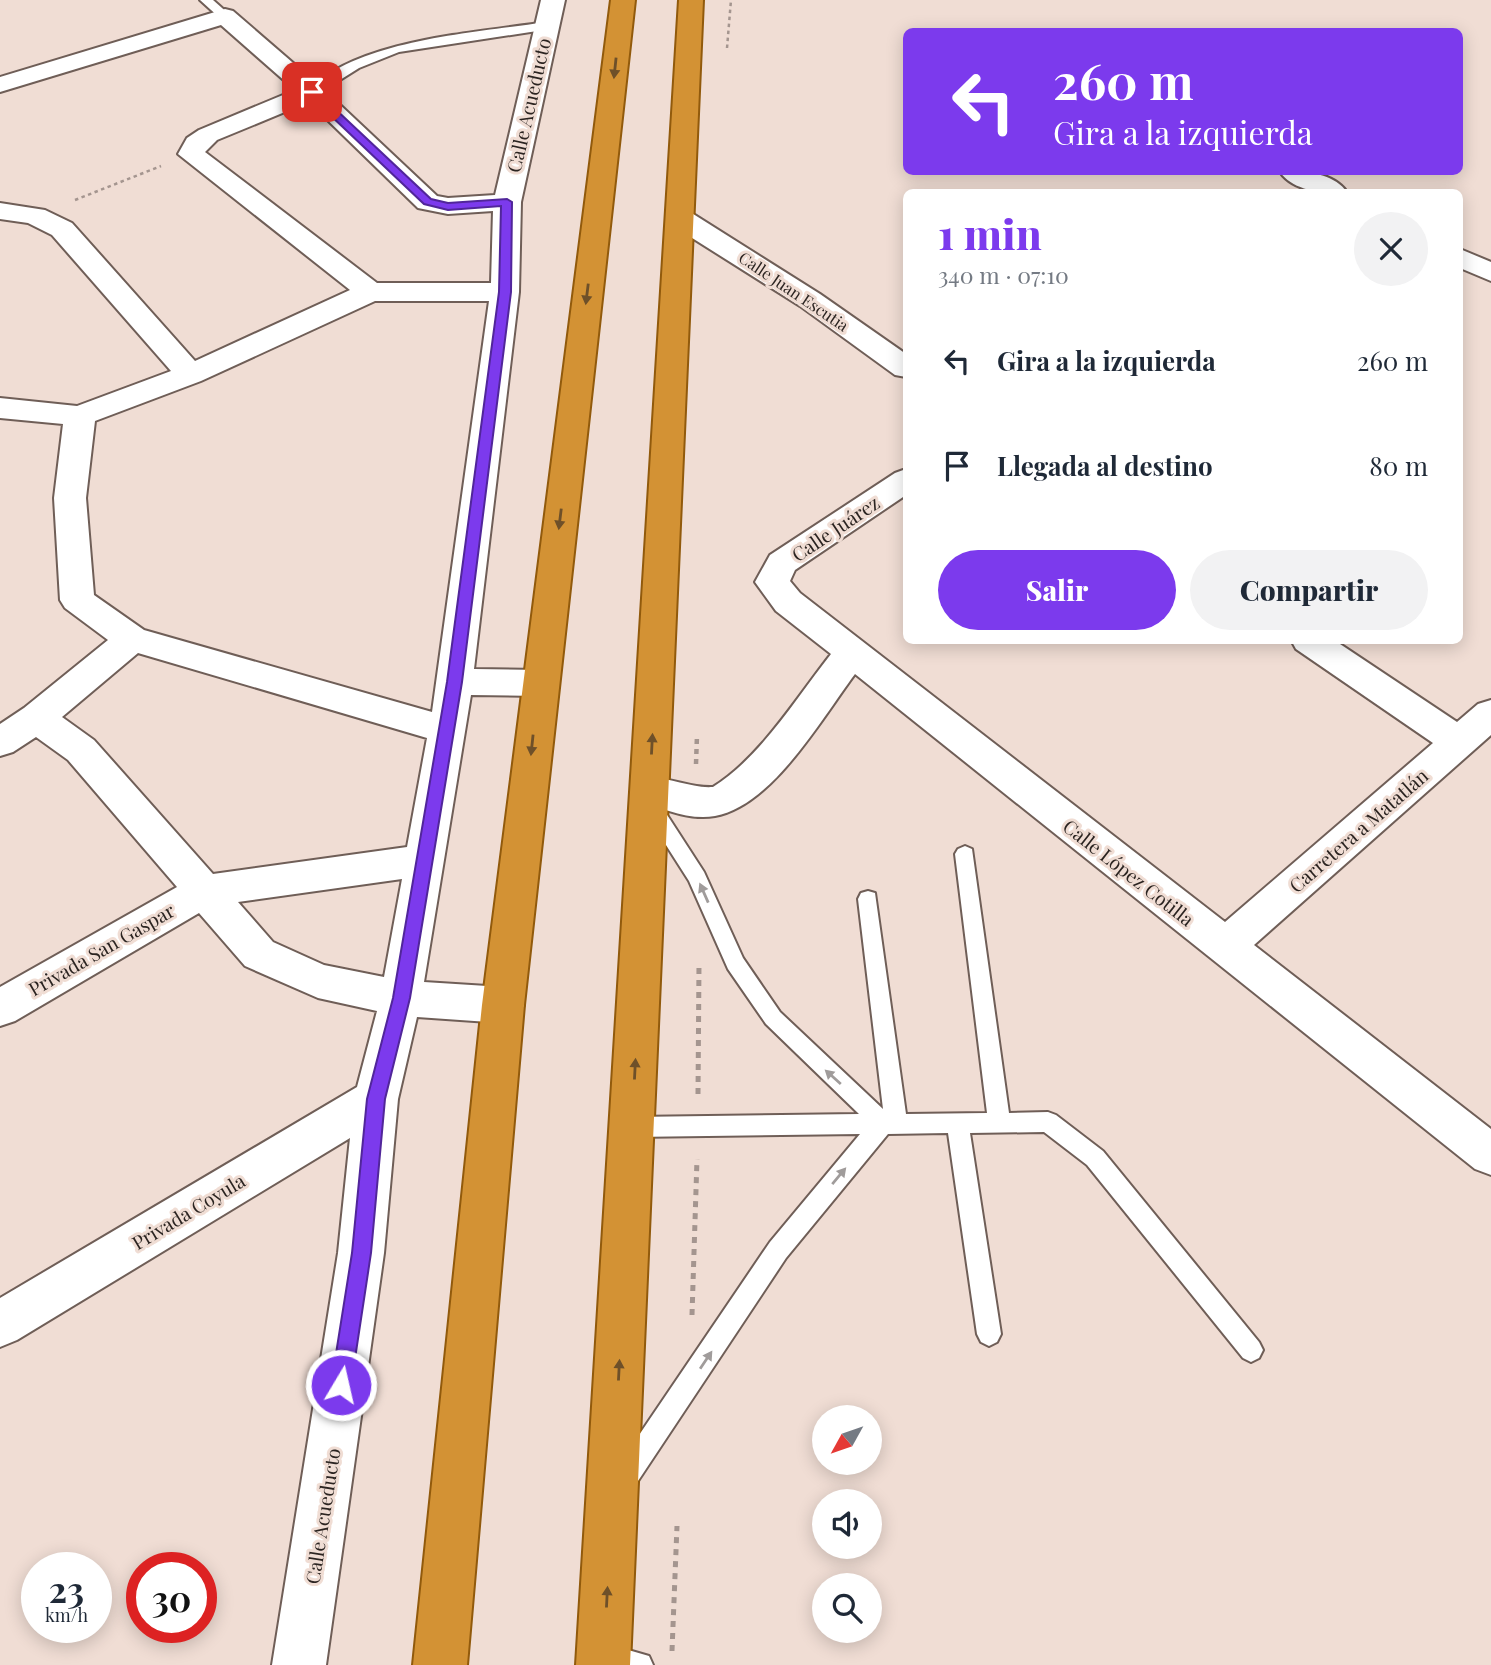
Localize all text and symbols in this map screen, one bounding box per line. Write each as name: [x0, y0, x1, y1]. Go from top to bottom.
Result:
street label: Calle Acueducto: [500, 35, 556, 175]
text: 260 m: [1053, 47, 1193, 112]
icon: left: [938, 56, 1029, 147]
one-way arrow: [609, 57, 620, 79]
pin: [282, 62, 342, 122]
icon: arrive: [293, 73, 331, 111]
text: Gira a la izquierda: [1053, 110, 1313, 153]
text: 1 min: [938, 205, 1042, 261]
button: close: [1354, 212, 1428, 286]
street label: Calle Juan Escutia: [735, 246, 853, 336]
text: 340 m · 07:10: [938, 259, 1069, 290]
one-way arrow: [582, 283, 593, 305]
icon: left: [938, 342, 976, 380]
text: Gira a la izquierda: [997, 343, 1216, 378]
text: 260 m: [1357, 343, 1428, 378]
icon: arrive: [938, 447, 976, 485]
text: Llegada al destino: [997, 448, 1213, 483]
text: 80 m: [1369, 448, 1428, 483]
street label: Calle Juárez: [786, 489, 884, 567]
one-way arrow: [554, 509, 565, 531]
button: Salir: [938, 550, 1176, 630]
button: Compartir: [1190, 550, 1428, 630]
one-way arrow: [647, 733, 658, 755]
one-way arrow: [527, 734, 538, 756]
street label: Carretera a Matatlán: [1283, 762, 1434, 898]
street label: Calle López Cotilla: [1058, 813, 1200, 932]
one-way arrow: [698, 883, 710, 903]
street label: Privada San Gaspar: [23, 896, 179, 1001]
one-way arrow: [629, 1058, 640, 1080]
one-way arrow: [824, 1069, 842, 1085]
street label: Privada Coyula: [127, 1167, 250, 1255]
one-way arrow: [831, 1168, 846, 1185]
position arrow: [304, 1348, 378, 1422]
one-way arrow: [699, 1351, 712, 1370]
one-way arrow: [613, 1358, 624, 1380]
north arrow: [812, 1405, 882, 1475]
map controls: [812, 1405, 882, 1643]
street label: Calle Acueducto: [298, 1446, 346, 1586]
button: sound: [812, 1489, 882, 1559]
speed limit sign: 30: [126, 1552, 217, 1643]
text: 23: [49, 1565, 84, 1612]
button: search: [812, 1573, 882, 1643]
one-way arrow: [601, 1586, 612, 1608]
text: km/h: [45, 1603, 88, 1627]

